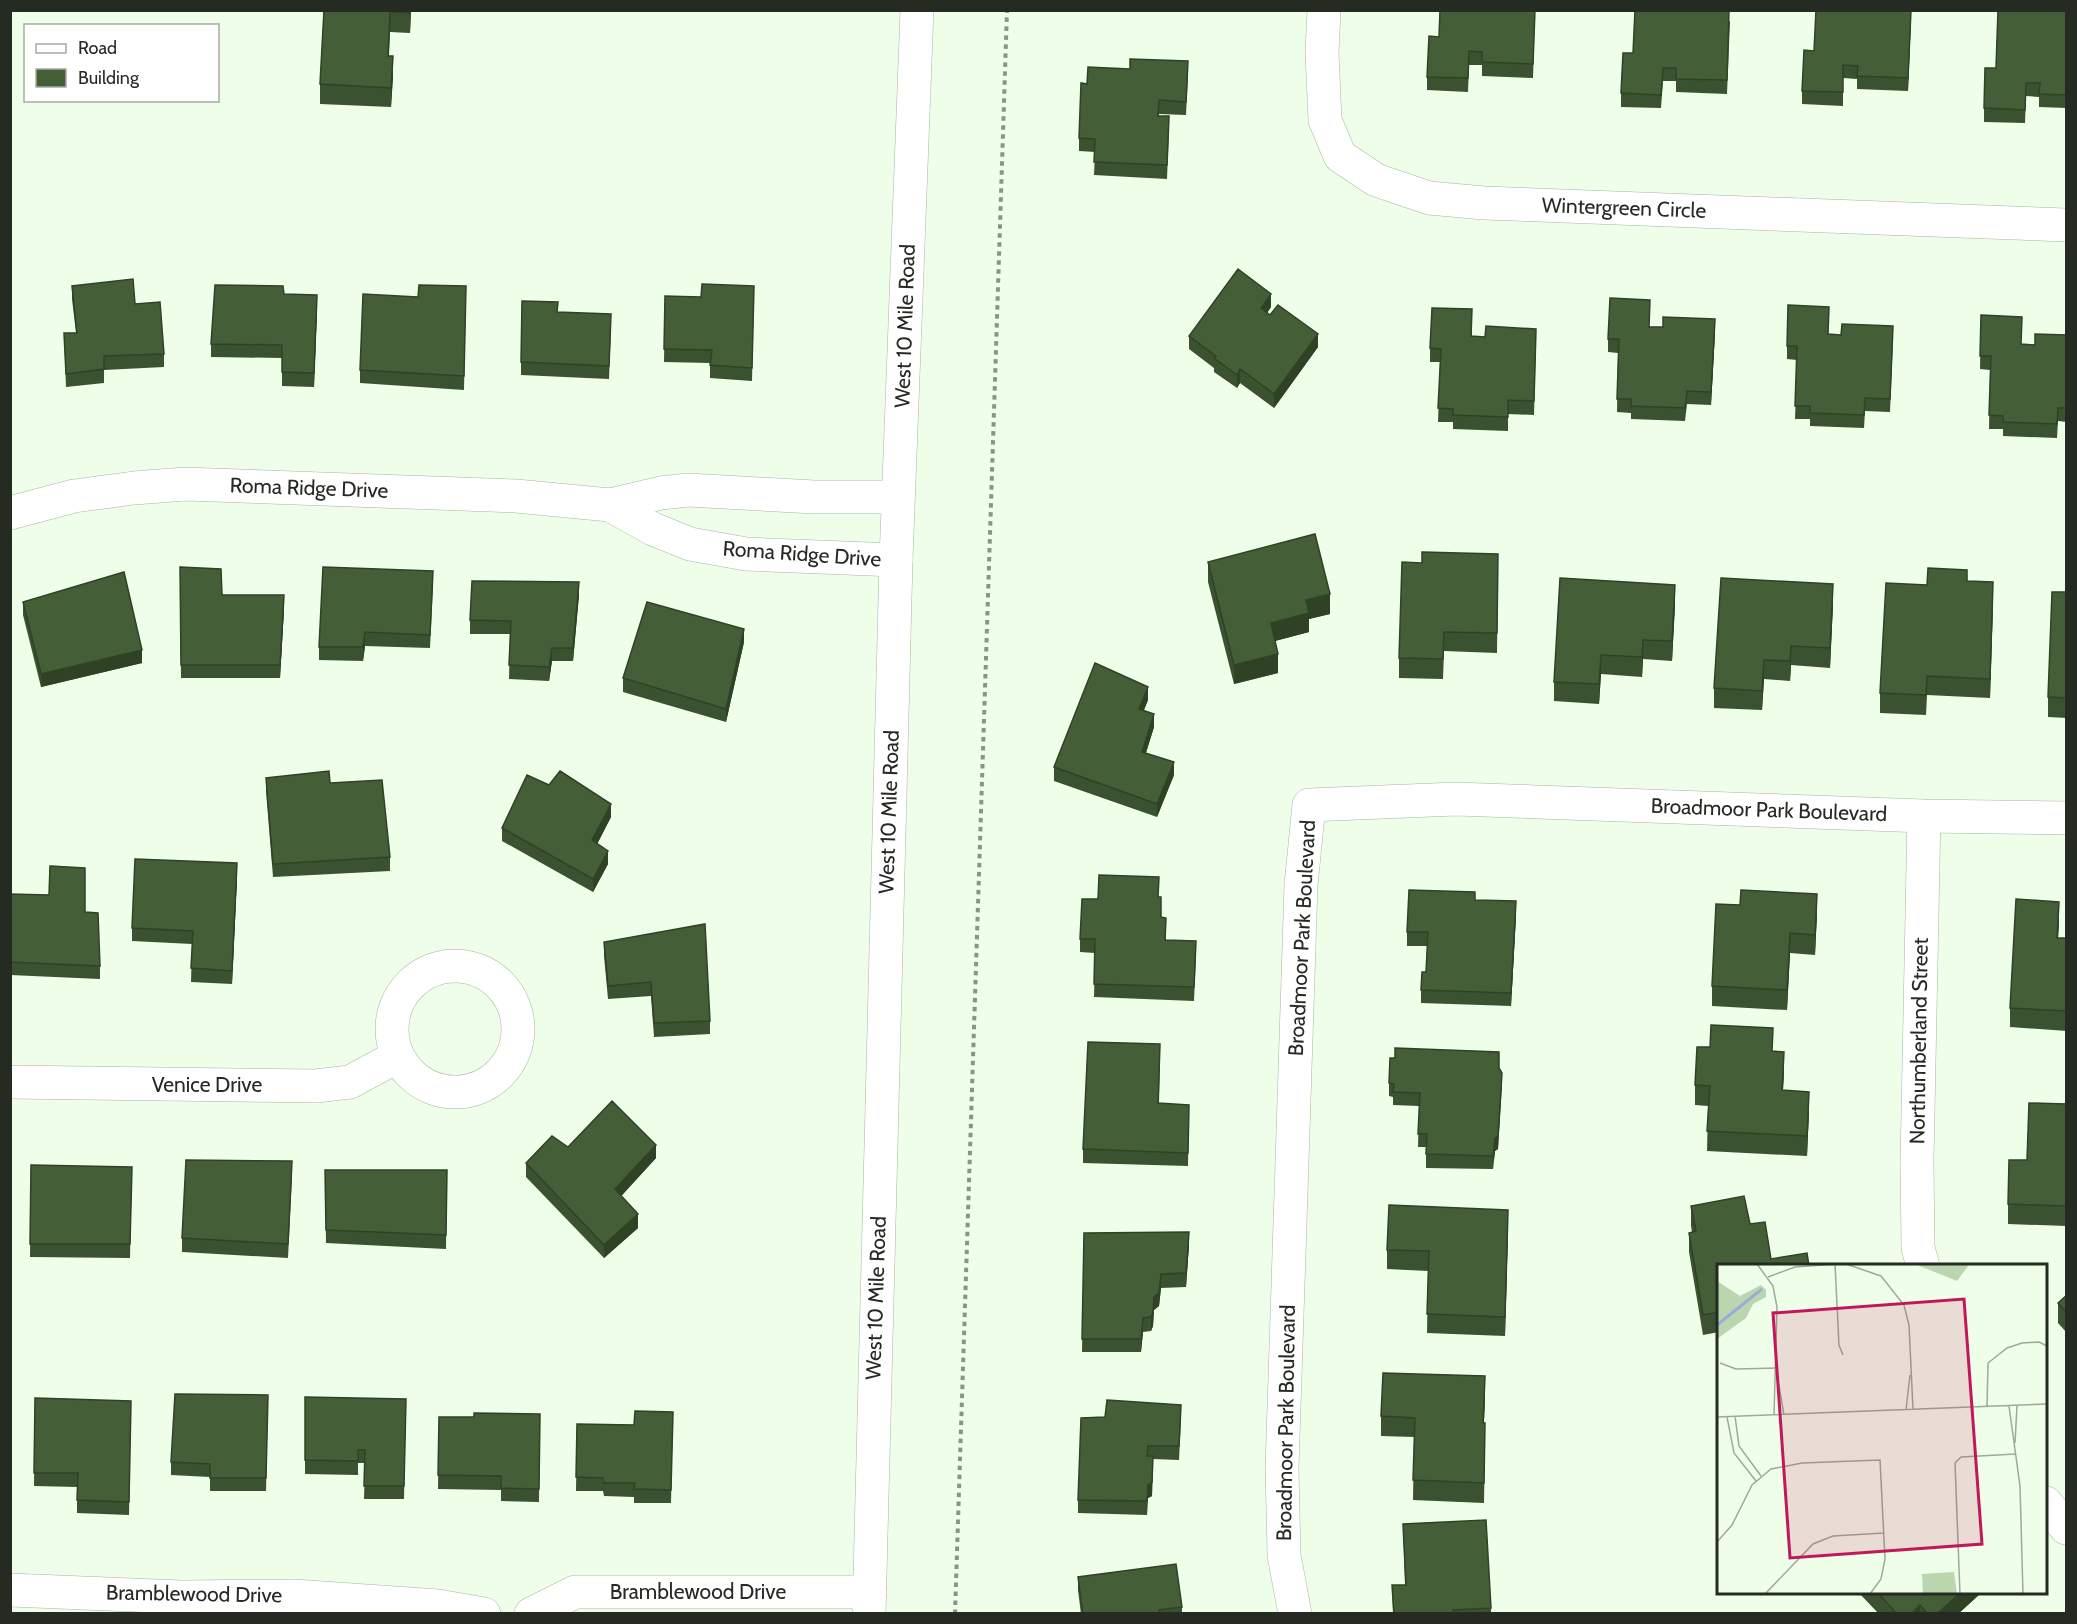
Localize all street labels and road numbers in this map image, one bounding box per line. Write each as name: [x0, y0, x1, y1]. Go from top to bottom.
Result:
street label: Wintergreen Circle: [1541, 192, 1707, 223]
street label: West 10 Mile Road: [889, 244, 920, 408]
street label: Roma Ridge Drive: [229, 472, 389, 503]
street label: Roma Ridge Drive: [722, 535, 882, 572]
street label: West 10 Mile Road: [873, 730, 904, 894]
street label: Broadmoor Park Boulevard: [1650, 793, 1888, 826]
street label: Broadmoor Park Boulevard: [1283, 819, 1320, 1057]
street label: Northumberland Street: [1904, 937, 1933, 1145]
street label: Venice Drive: [152, 1072, 262, 1097]
street label: West 10 Mile Road: [860, 1216, 891, 1380]
street label: Broadmoor Park Boulevard: [1271, 1305, 1300, 1541]
street label: Bramblewood Drive: [106, 1579, 283, 1608]
street label: Bramblewood Drive: [610, 1579, 786, 1604]

